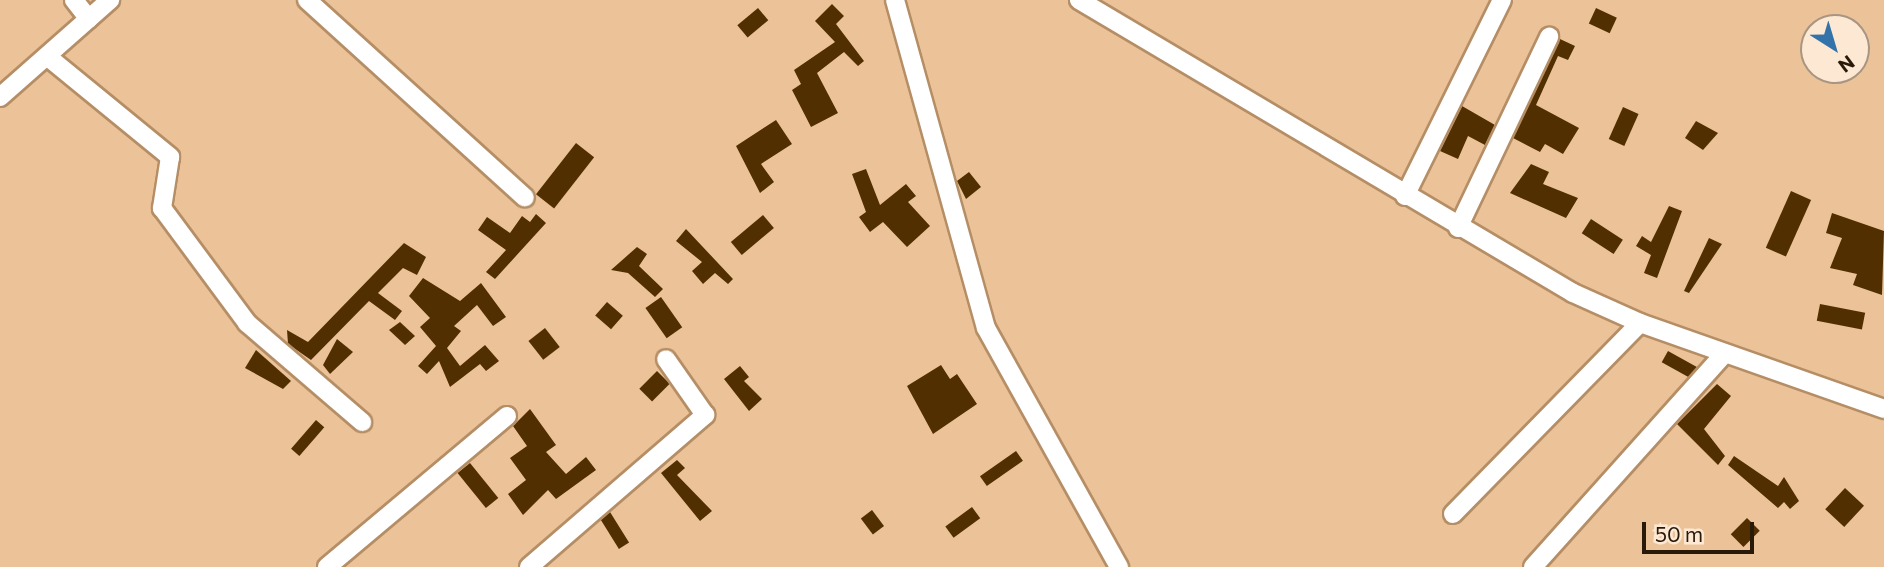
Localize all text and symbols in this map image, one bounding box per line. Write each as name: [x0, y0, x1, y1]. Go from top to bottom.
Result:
north arrow: [1800, 14, 1870, 84]
text: N: [1834, 51, 1859, 78]
scale bar: [1646, 508, 1758, 552]
text: 50 m: [1655, 521, 1703, 546]

